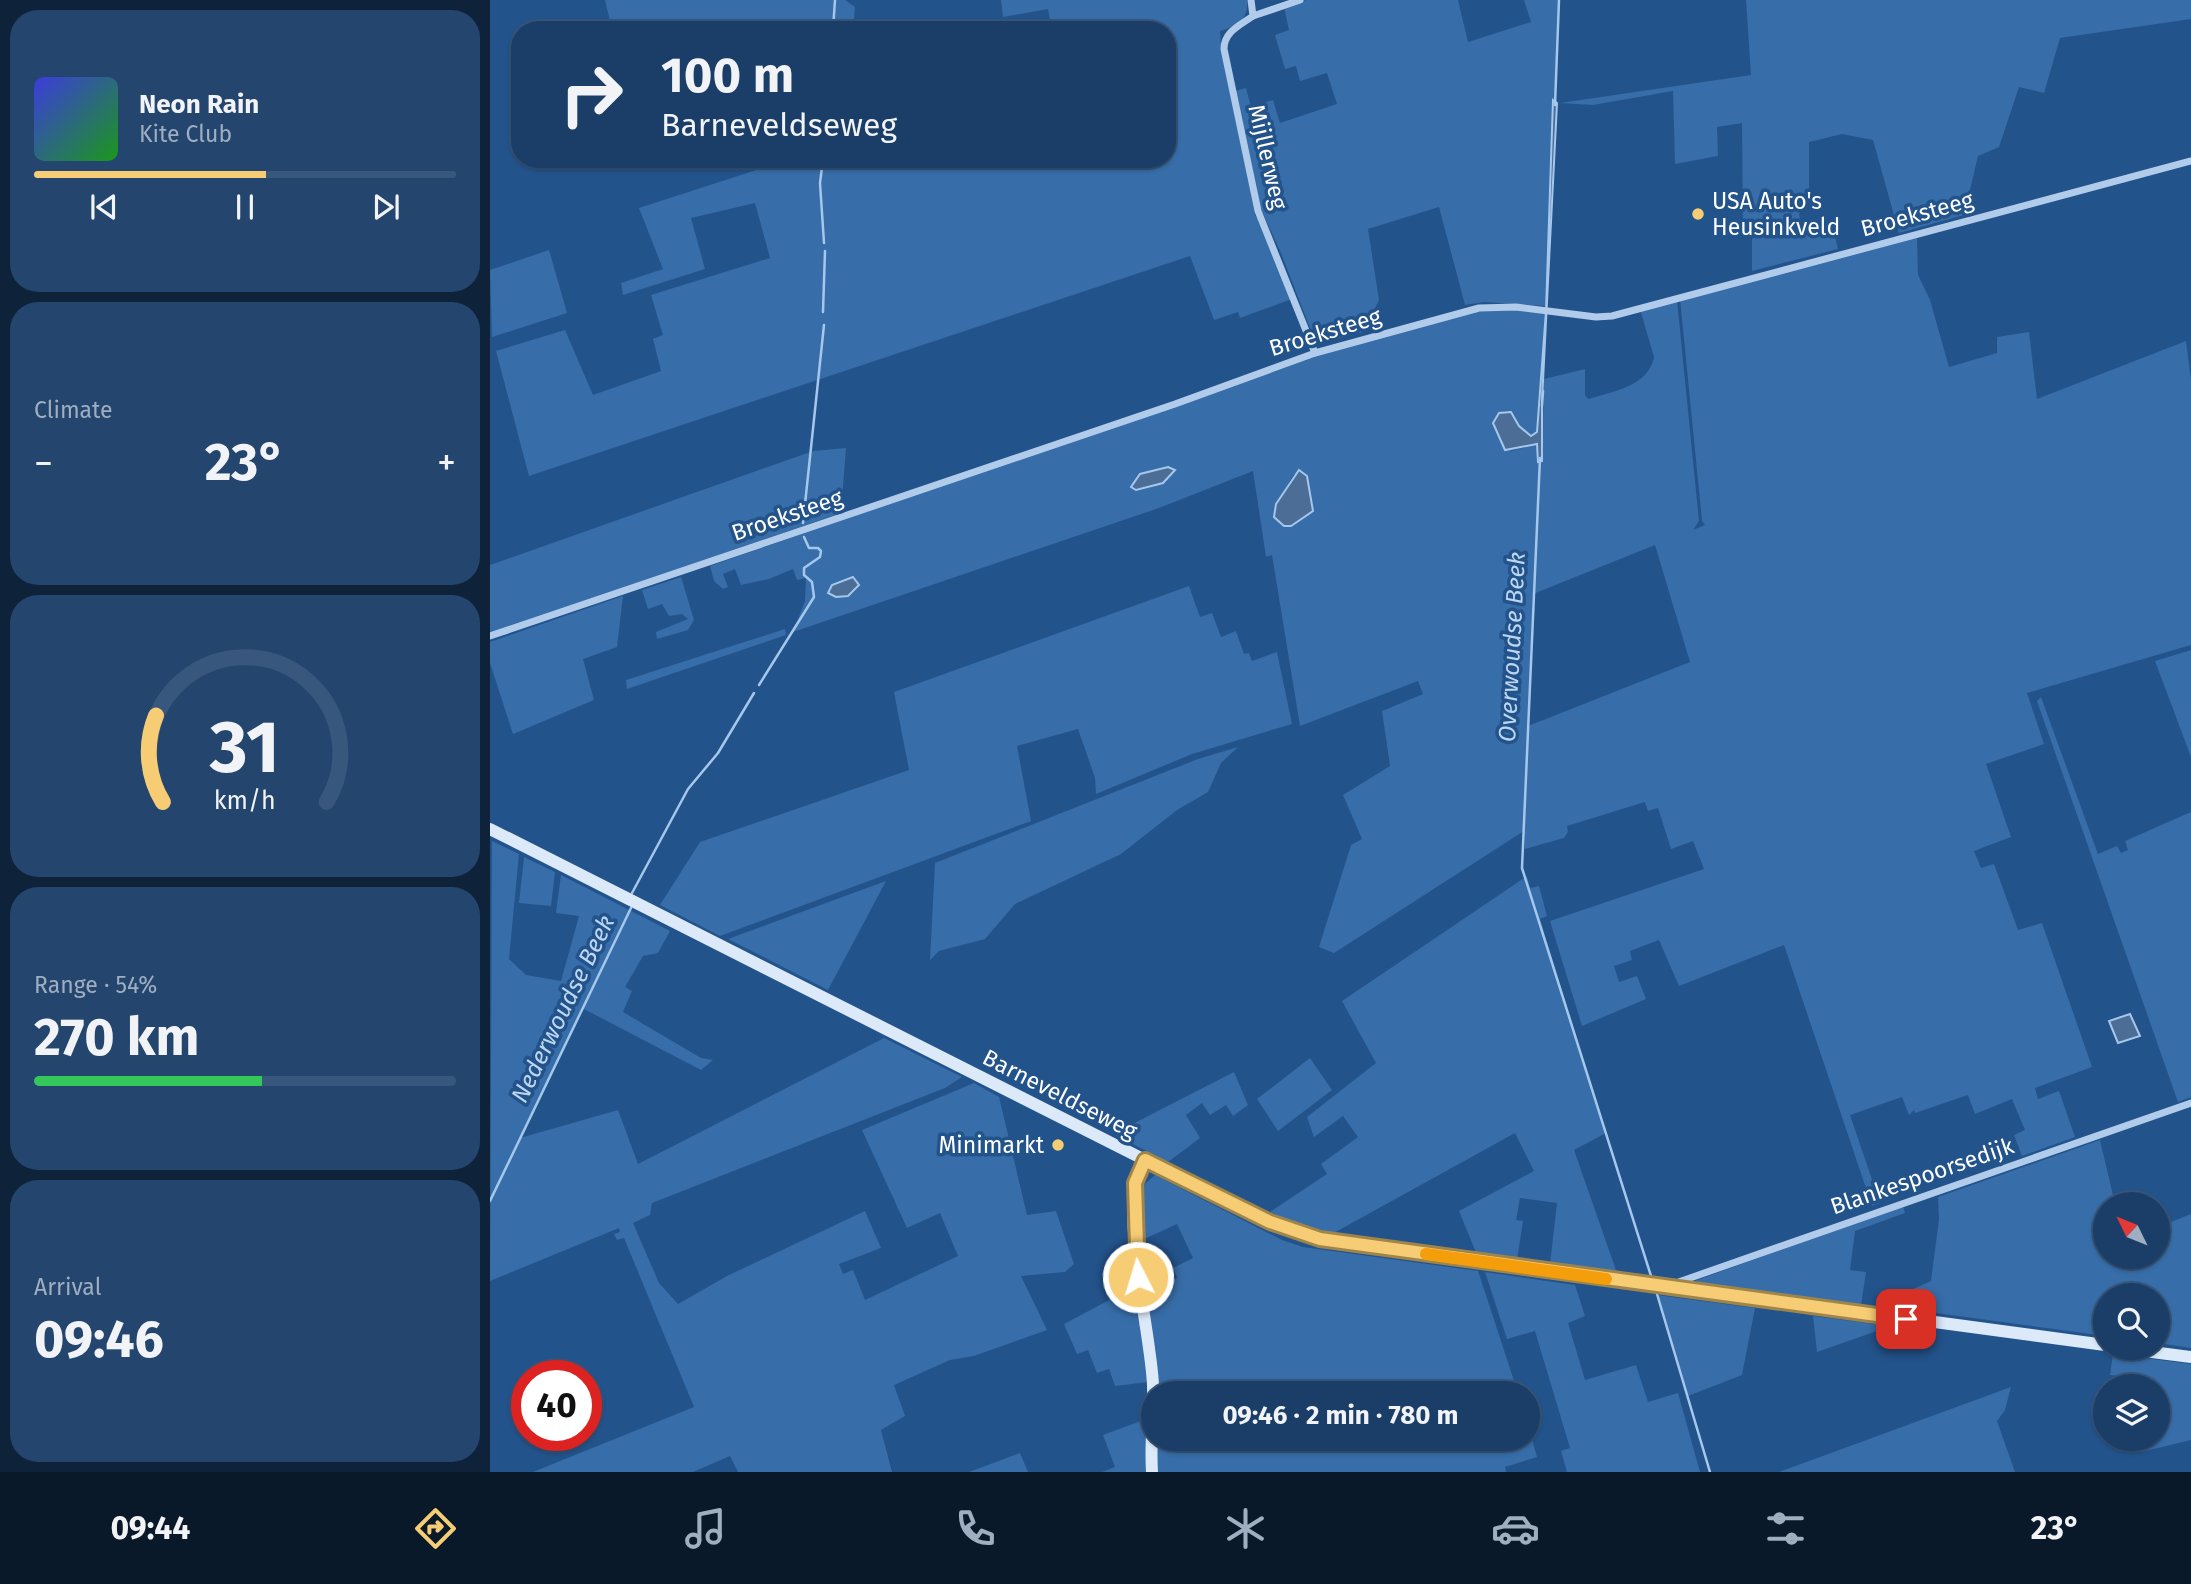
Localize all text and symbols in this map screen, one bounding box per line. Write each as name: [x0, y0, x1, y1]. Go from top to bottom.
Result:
text: 100 m: [661, 46, 794, 105]
icon: right: [546, 49, 637, 140]
text: Neon Rain: [139, 89, 259, 120]
street label: Mijllerweg: [1242, 102, 1294, 212]
text: Barneveldseweg: [661, 106, 897, 144]
text: Kite Club: [139, 120, 232, 148]
street label: Broeksteeg: [1858, 186, 1976, 242]
place label: USA Auto's Heusinkveld: [1712, 187, 1840, 241]
icon: previous: [85, 188, 123, 226]
icon: pause: [226, 188, 264, 226]
icon: next: [367, 188, 405, 226]
marker: USA Auto's Heusinkveld: [1690, 206, 1706, 222]
street label: Broeksteeg: [1266, 302, 1384, 362]
text: Climate: [34, 396, 113, 424]
text: 23°: [205, 431, 285, 494]
text: −: [34, 440, 53, 486]
text: +: [437, 440, 456, 486]
street label: Broeksteeg: [728, 483, 846, 547]
water label: Overwoudse Beek: [1493, 551, 1531, 743]
text: 31: [209, 704, 280, 791]
text: km/h: [214, 786, 276, 816]
water label: Nederwoudse Beek: [505, 911, 621, 1107]
text: Range · 54%: [34, 971, 157, 999]
text: 270 km: [34, 1006, 200, 1069]
street label: Barneveldseweg: [978, 1043, 1142, 1145]
place label: Minimarkt: [938, 1131, 1045, 1159]
street label: Blankespoorsedijk: [1827, 1131, 2018, 1221]
marker: Minimarkt: [1050, 1137, 1066, 1153]
north arrow: [2093, 1192, 2170, 1269]
map controls: [2093, 1192, 2170, 1451]
position arrow: [1101, 1240, 1175, 1314]
text: Arrival: [34, 1273, 101, 1301]
button: search: [2093, 1283, 2170, 1360]
pin: [1876, 1289, 1936, 1349]
icon: arrive: [1887, 1300, 1925, 1338]
text: 09:46: [34, 1308, 164, 1371]
speed limit sign: 40: [511, 1360, 602, 1451]
button: layers: [2093, 1374, 2170, 1451]
text: 09:46 · 2 min · 780 m: [1222, 1400, 1459, 1431]
icon: directions: [411, 1504, 460, 1553]
icon: music: [681, 1504, 730, 1553]
icon: phone: [951, 1504, 1000, 1553]
icon: climate: [1221, 1504, 1270, 1553]
icon: car: [1491, 1504, 1540, 1553]
icon: filters: [1761, 1504, 1810, 1553]
text: 09:44: [110, 1509, 190, 1547]
text: 23°: [2031, 1509, 2081, 1547]

